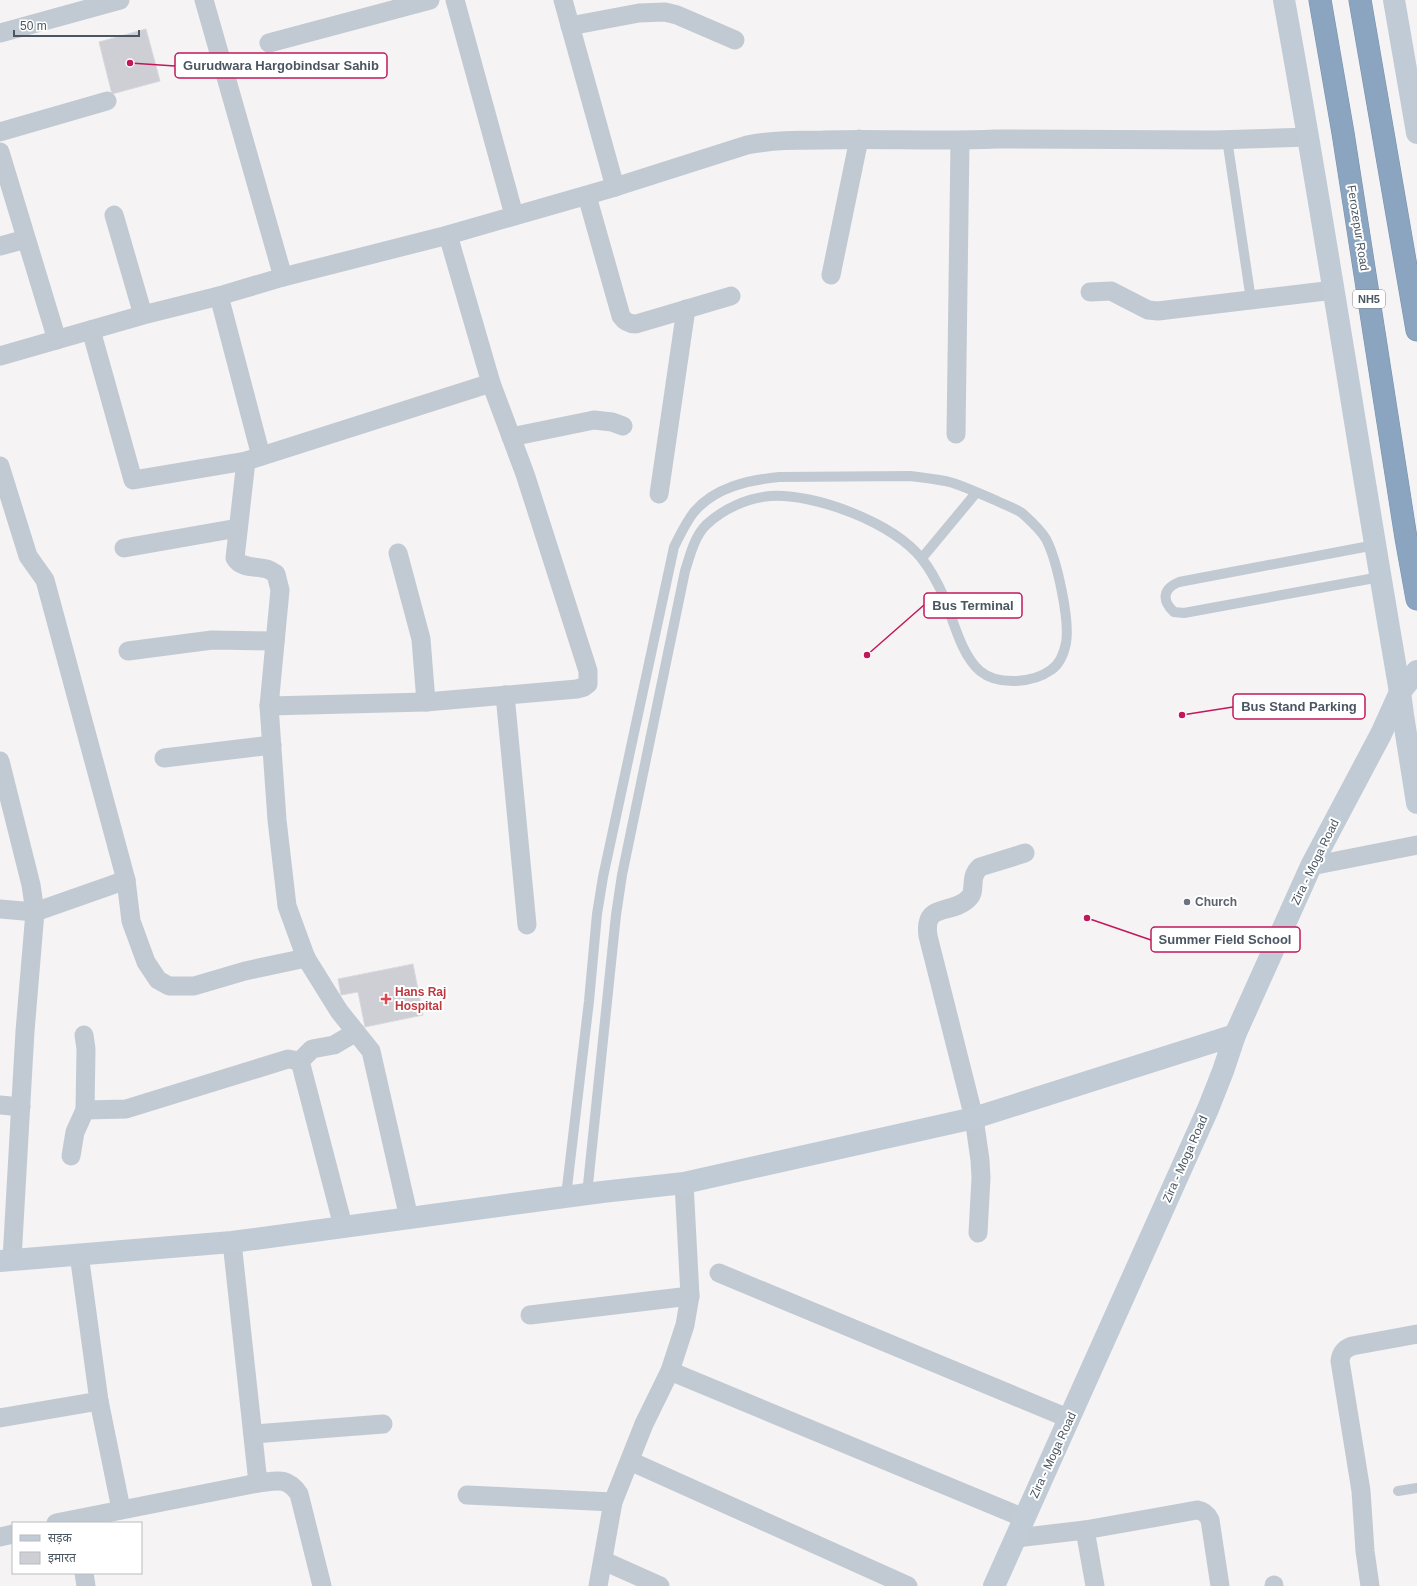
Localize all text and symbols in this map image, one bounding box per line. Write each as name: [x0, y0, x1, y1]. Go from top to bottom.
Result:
scale bar: [14, 12, 139, 38]
text: 50 m: [20, 19, 47, 33]
callout: Gurudwara Hargobindsar Sahib: [175, 53, 387, 78]
text: Gurudwara Hargobindsar Sahib: [183, 58, 379, 73]
street label: Ferozepur Road: [1344, 184, 1372, 272]
road number: NH5: [1353, 290, 1385, 308]
callout: Bus Terminal: [924, 593, 1022, 618]
text: Bus Terminal: [932, 598, 1014, 613]
callout: Bus Stand Parking: [1233, 694, 1365, 719]
text: Bus Stand Parking: [1241, 699, 1357, 714]
street label: Zira - Moga Road: [1288, 817, 1342, 907]
place label: Church: [1195, 895, 1237, 909]
marker: Church: [1182, 897, 1192, 907]
callout: Summer Field School: [1151, 927, 1300, 952]
text: Summer Field School: [1159, 932, 1291, 947]
place label: Hans Raj Hospital: [395, 985, 446, 1013]
marker: Hans Raj Hospital: [380, 993, 392, 1005]
street label: Zira - Moga Road: [1160, 1114, 1210, 1204]
street label: Zira - Moga Road: [1027, 1410, 1079, 1500]
legend: [12, 1522, 142, 1574]
text: सड़क: [48, 1531, 73, 1545]
text: इमारत: [48, 1551, 77, 1565]

